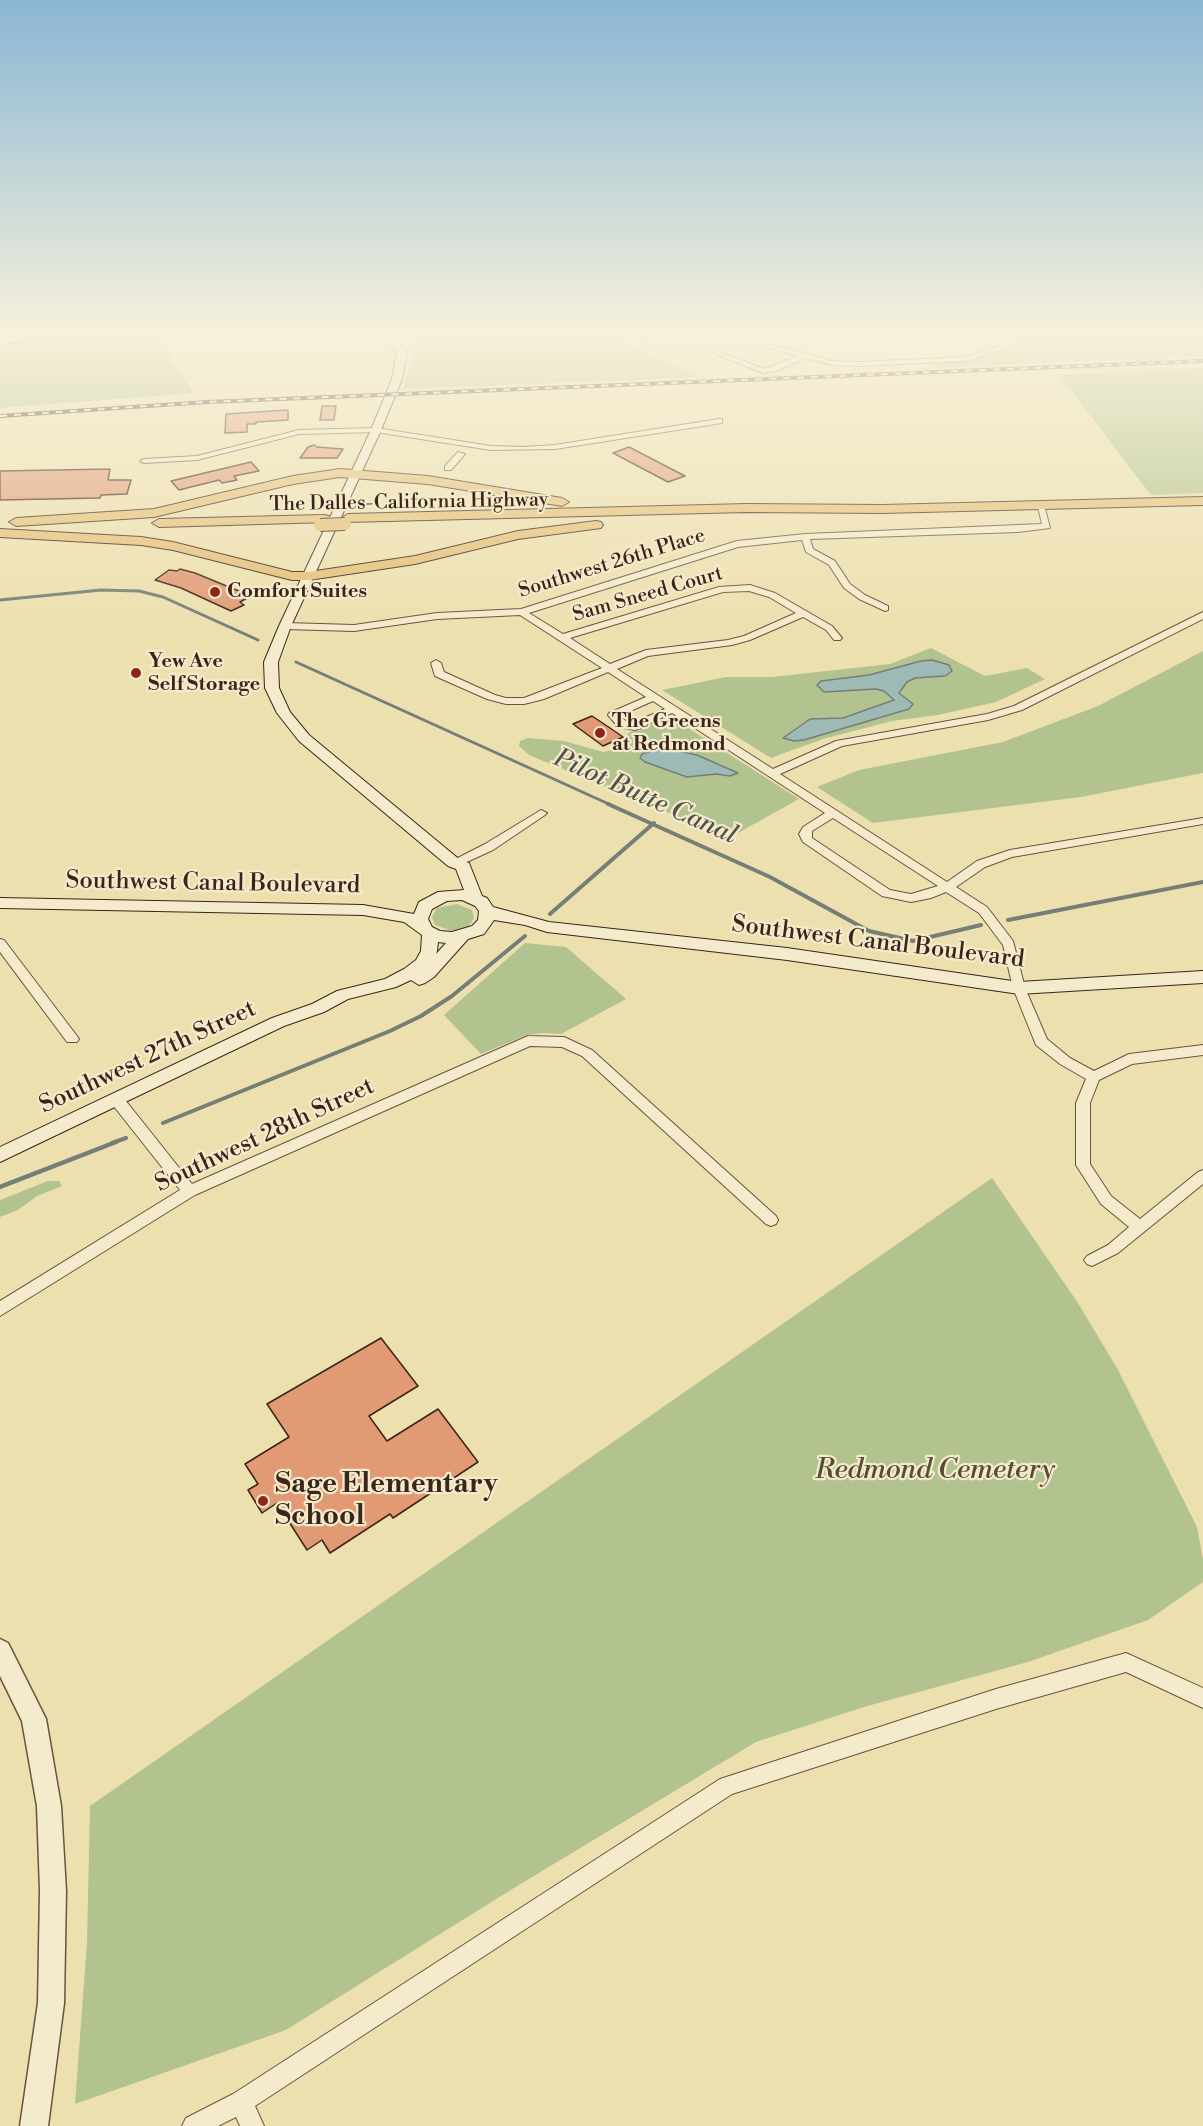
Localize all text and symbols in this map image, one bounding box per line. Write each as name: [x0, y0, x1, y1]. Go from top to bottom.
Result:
street label: The Dalles-California Highway: [269, 489, 549, 517]
street label: Southwest 26th Place: [516, 524, 708, 604]
street label: Sam Sneed Court: [570, 562, 726, 628]
place label: Comfort Suites: [227, 580, 367, 604]
marker: Comfort Suites: [208, 585, 222, 599]
place label: Yew Ave Self Storage: [148, 650, 260, 697]
marker: Yew Ave Self Storage: [129, 666, 143, 680]
place label: The Greens at Redmond: [612, 710, 726, 757]
marker: The Greens at Redmond: [593, 726, 607, 740]
water label: Pilot Butte Canal: [549, 744, 741, 852]
street label: Southwest Canal Boulevard: [65, 867, 361, 901]
street label: Southwest Canal Boulevard: [730, 911, 1026, 975]
street label: Southwest 27th Street: [35, 995, 261, 1121]
street label: Southwest 28th Street: [151, 1073, 379, 1199]
park label: Redmond Cemetery: [815, 1454, 1055, 1488]
place label: Sage Elementary School: [275, 1468, 498, 1534]
marker: Sage Elementary School: [256, 1494, 270, 1508]

